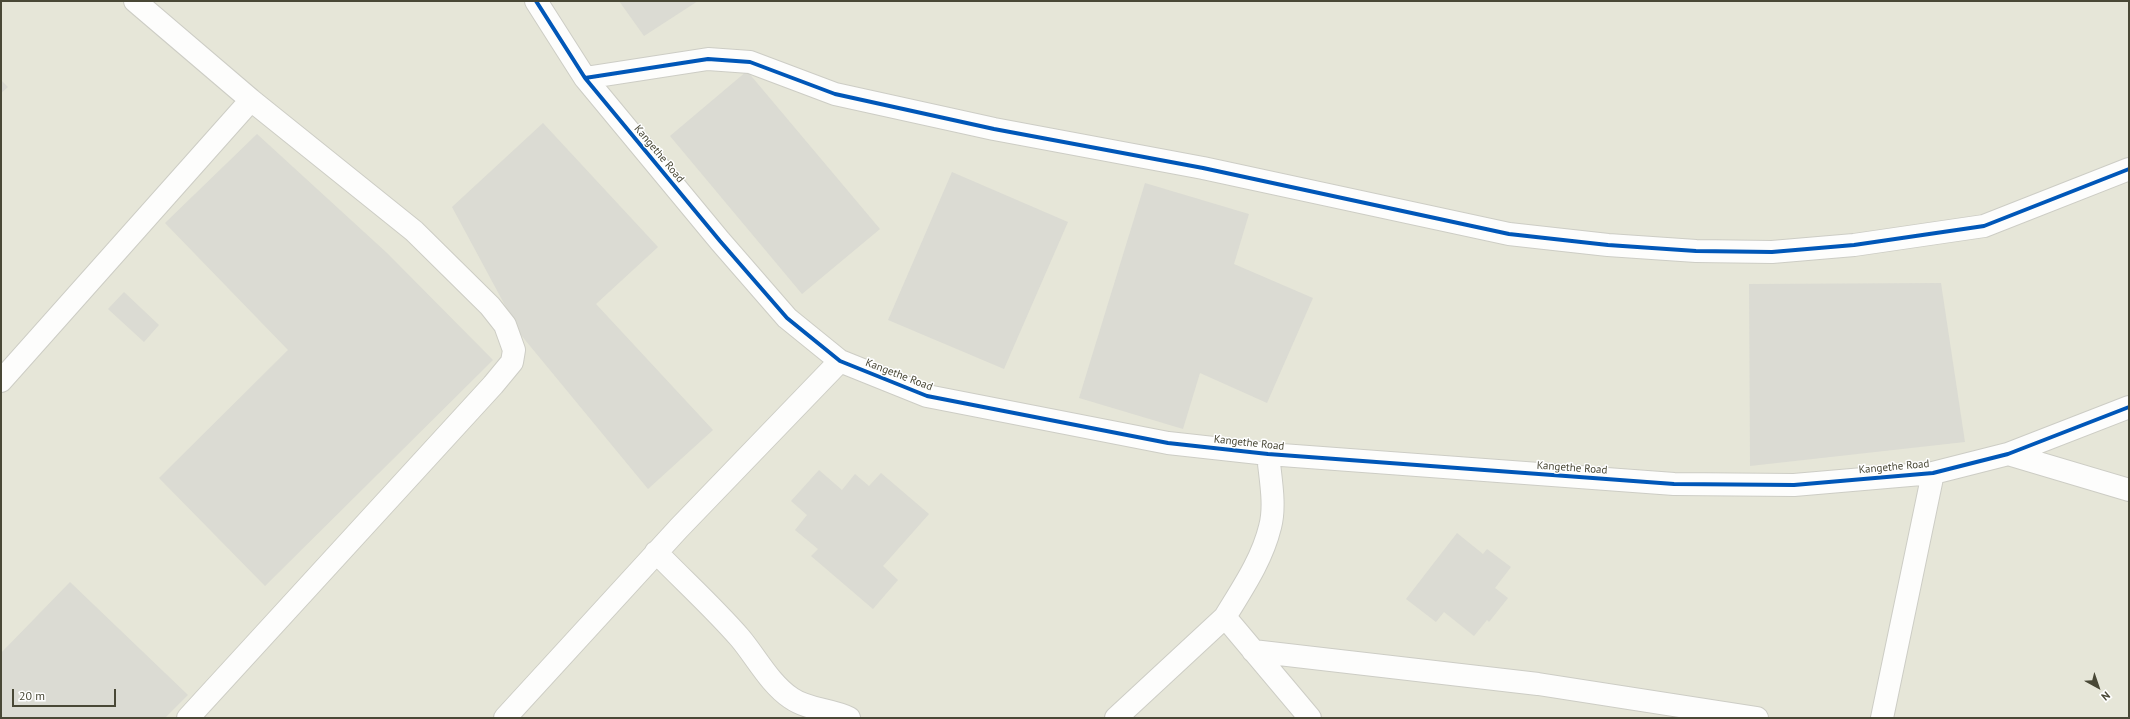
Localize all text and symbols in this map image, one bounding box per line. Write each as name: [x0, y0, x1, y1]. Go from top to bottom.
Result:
street label: Kangethe Road: [631, 123, 687, 185]
street label: Kangethe Road: [864, 356, 934, 394]
street label: Kangethe Road: [1213, 433, 1285, 453]
street label: Kangethe Road: [1858, 457, 1930, 477]
street label: Kangethe Road: [1536, 459, 1608, 477]
north arrow: [2078, 667, 2118, 707]
scale bar: [14, 681, 118, 707]
text: 20 m: [19, 688, 45, 703]
text: N: [2098, 689, 2113, 704]

